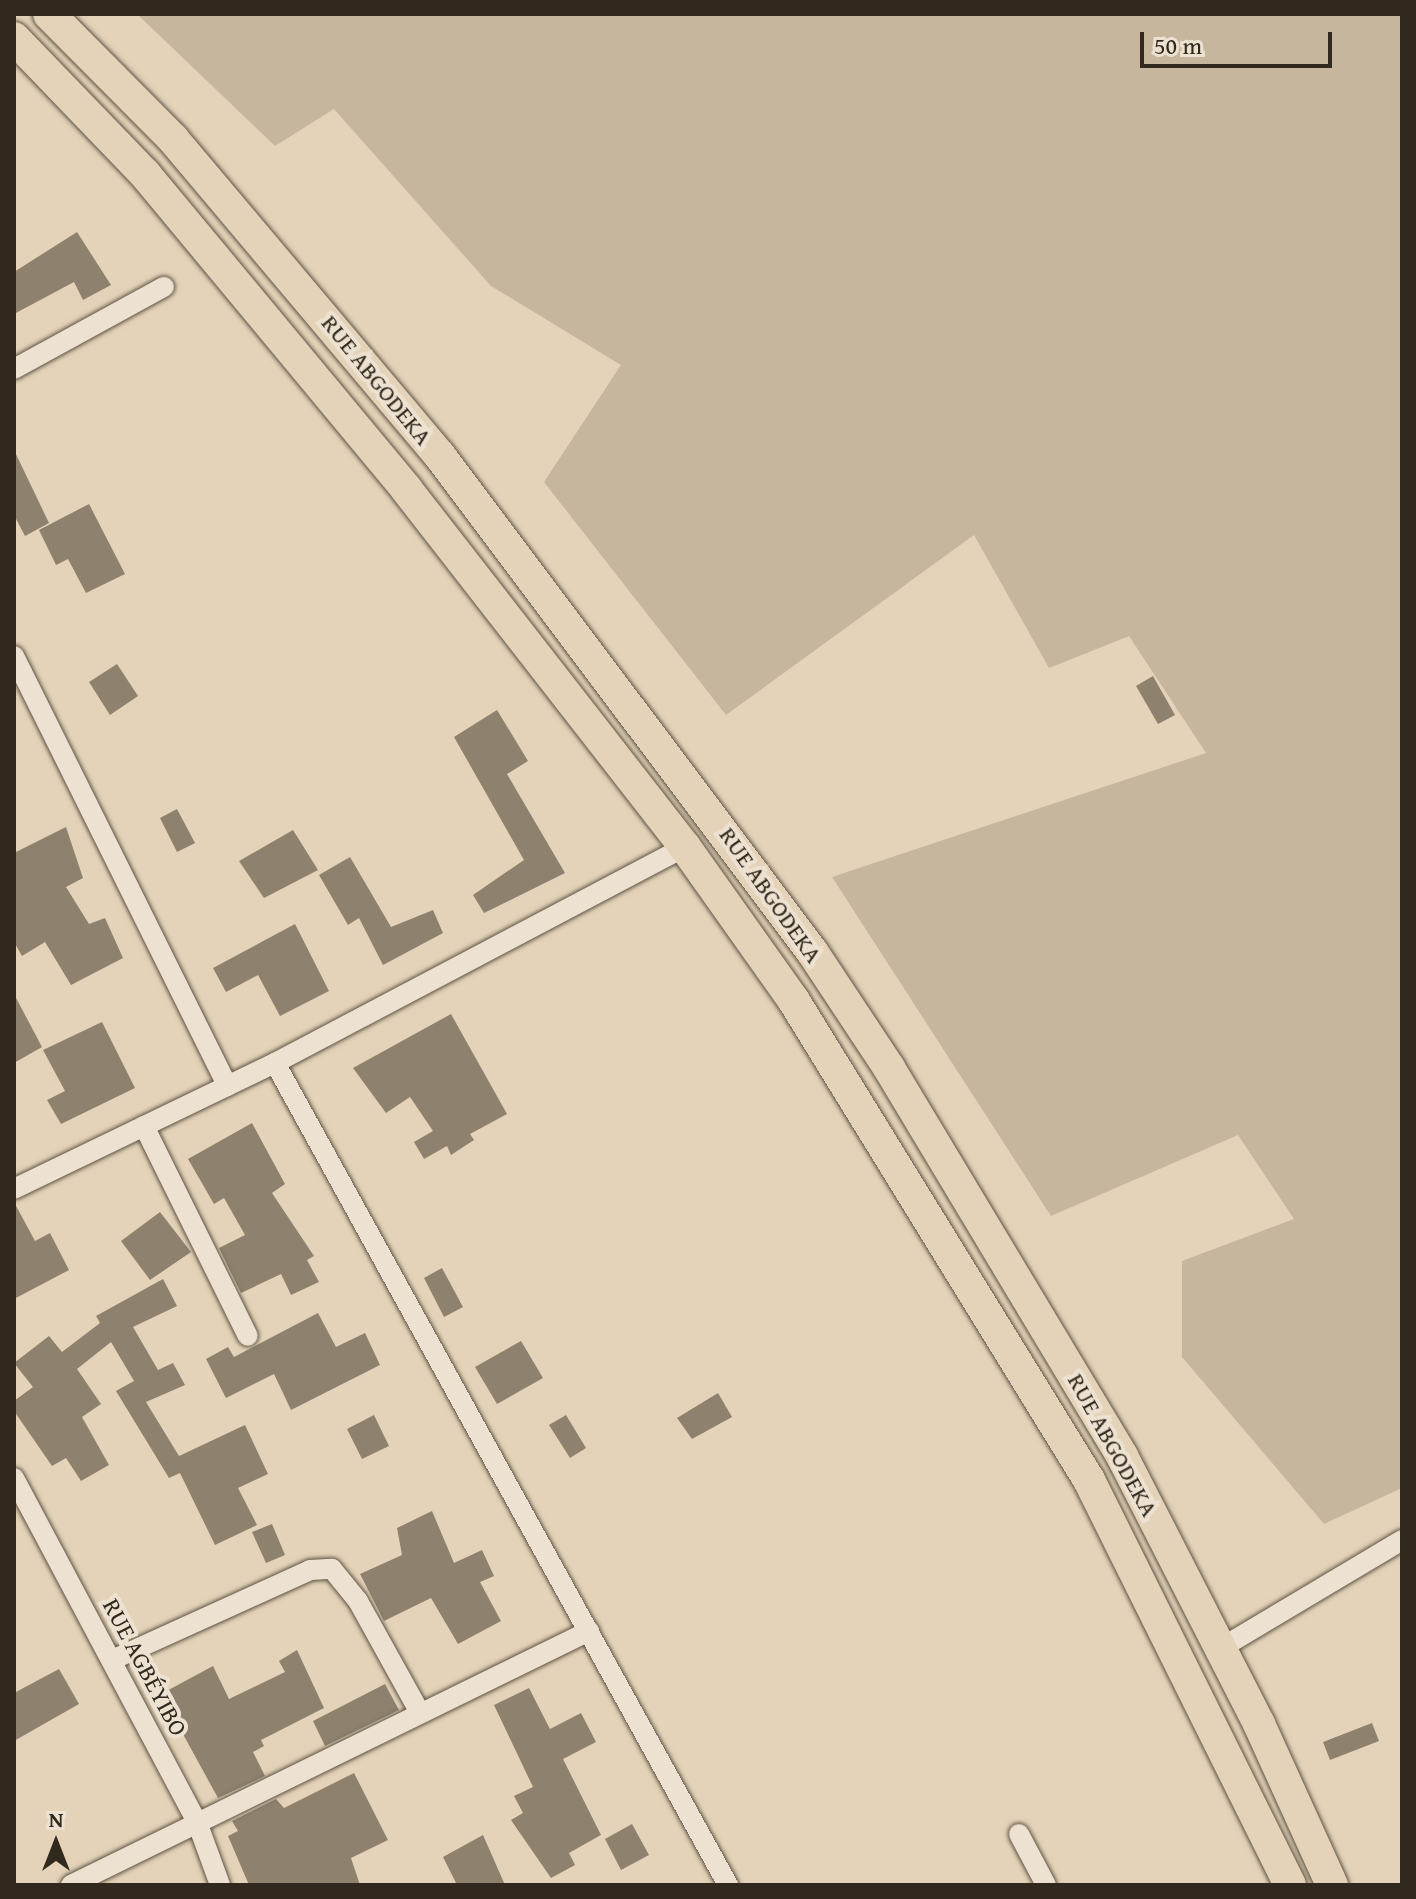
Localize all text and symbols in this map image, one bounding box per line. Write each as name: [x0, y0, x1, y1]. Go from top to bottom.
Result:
scale bar: [1144, 16, 1336, 66]
text: 50 m: [1154, 28, 1202, 63]
street label: RUE ABGODEKA: [316, 309, 438, 451]
street label: RUE ABGODEKA: [713, 821, 829, 969]
street label: RUE ABGODEKA: [1062, 1368, 1164, 1522]
street label: RUE AGBÉYIBO: [97, 1594, 193, 1740]
north arrow: [16, 1803, 96, 1883]
text: N: [49, 1803, 63, 1835]

